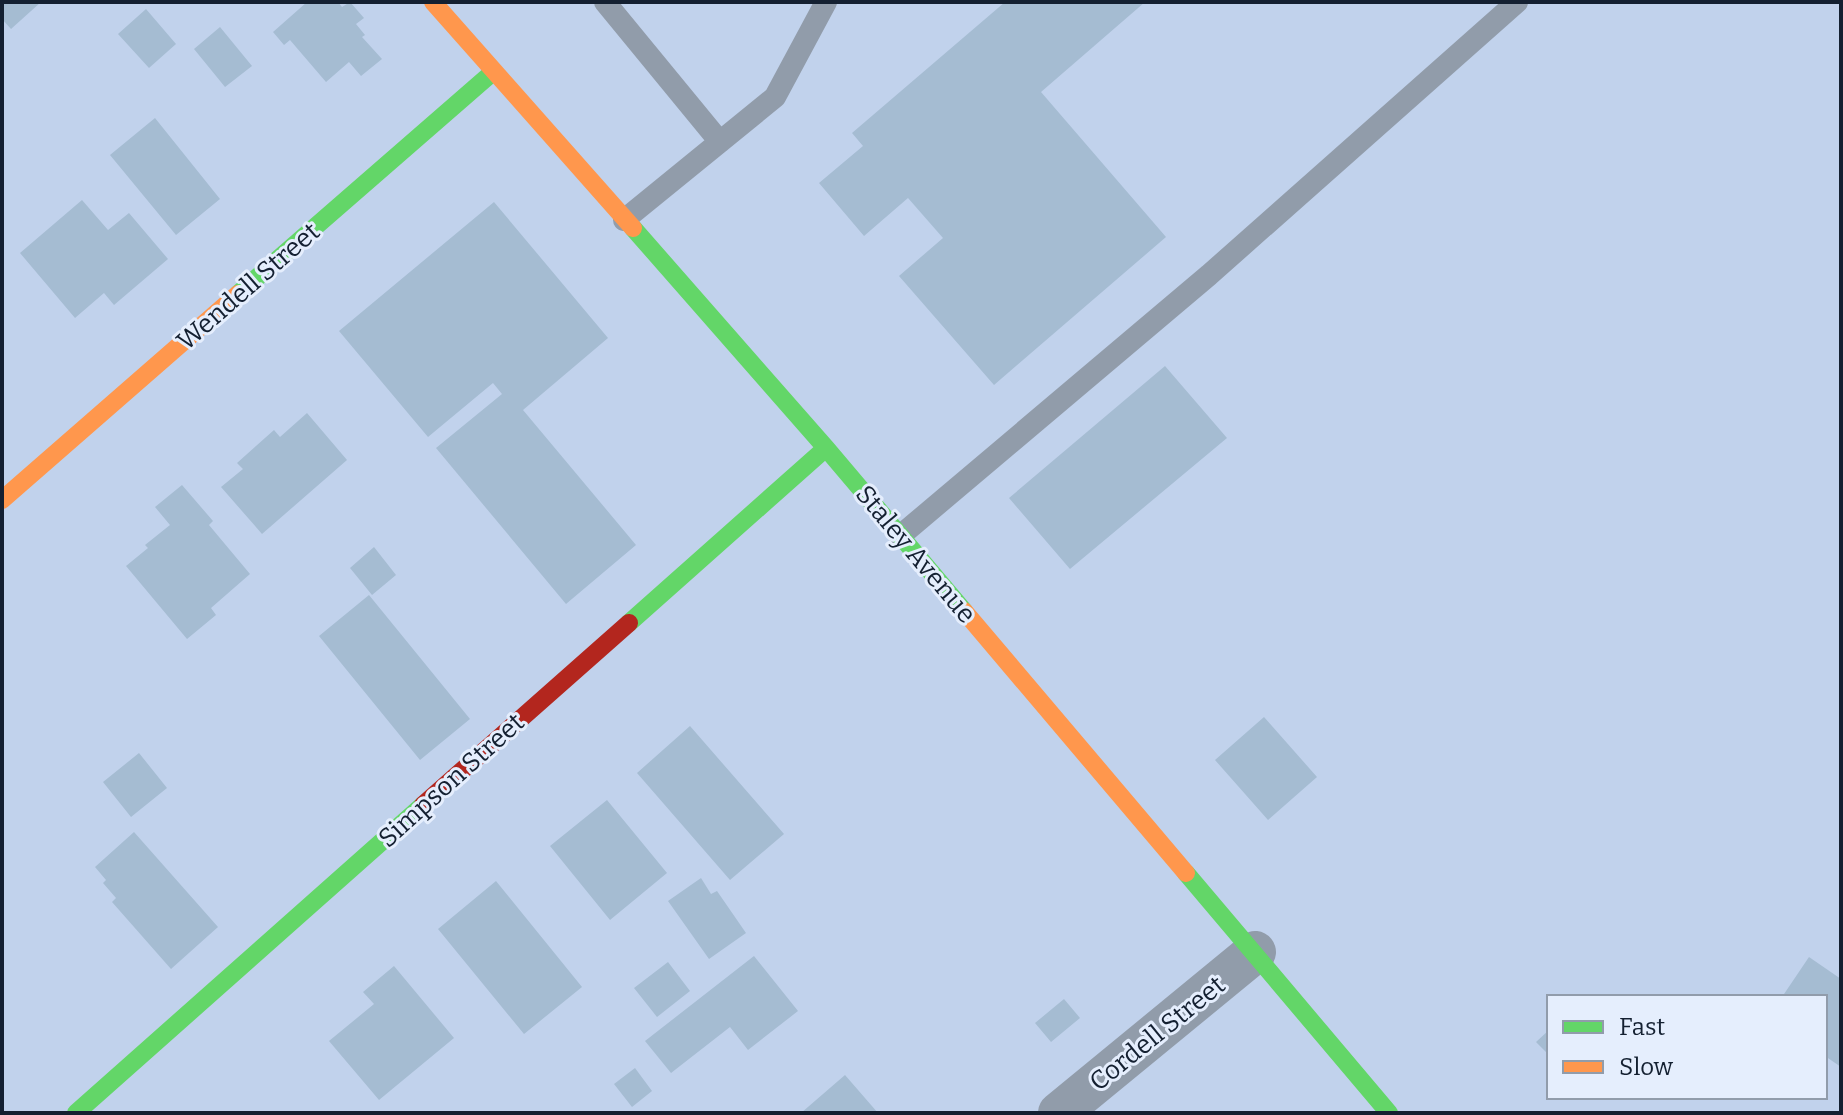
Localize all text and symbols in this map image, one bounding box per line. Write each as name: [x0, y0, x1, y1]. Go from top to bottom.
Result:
street label: Wendell Street: [171, 216, 326, 357]
street label: Staley Avenue: [849, 479, 982, 629]
street label: Simpson Street: [372, 706, 531, 854]
street label: Cordell Street: [1083, 969, 1232, 1097]
legend: [1547, 995, 1827, 1099]
text: Fast: [1619, 1013, 1665, 1041]
text: Slow: [1619, 1053, 1674, 1081]

